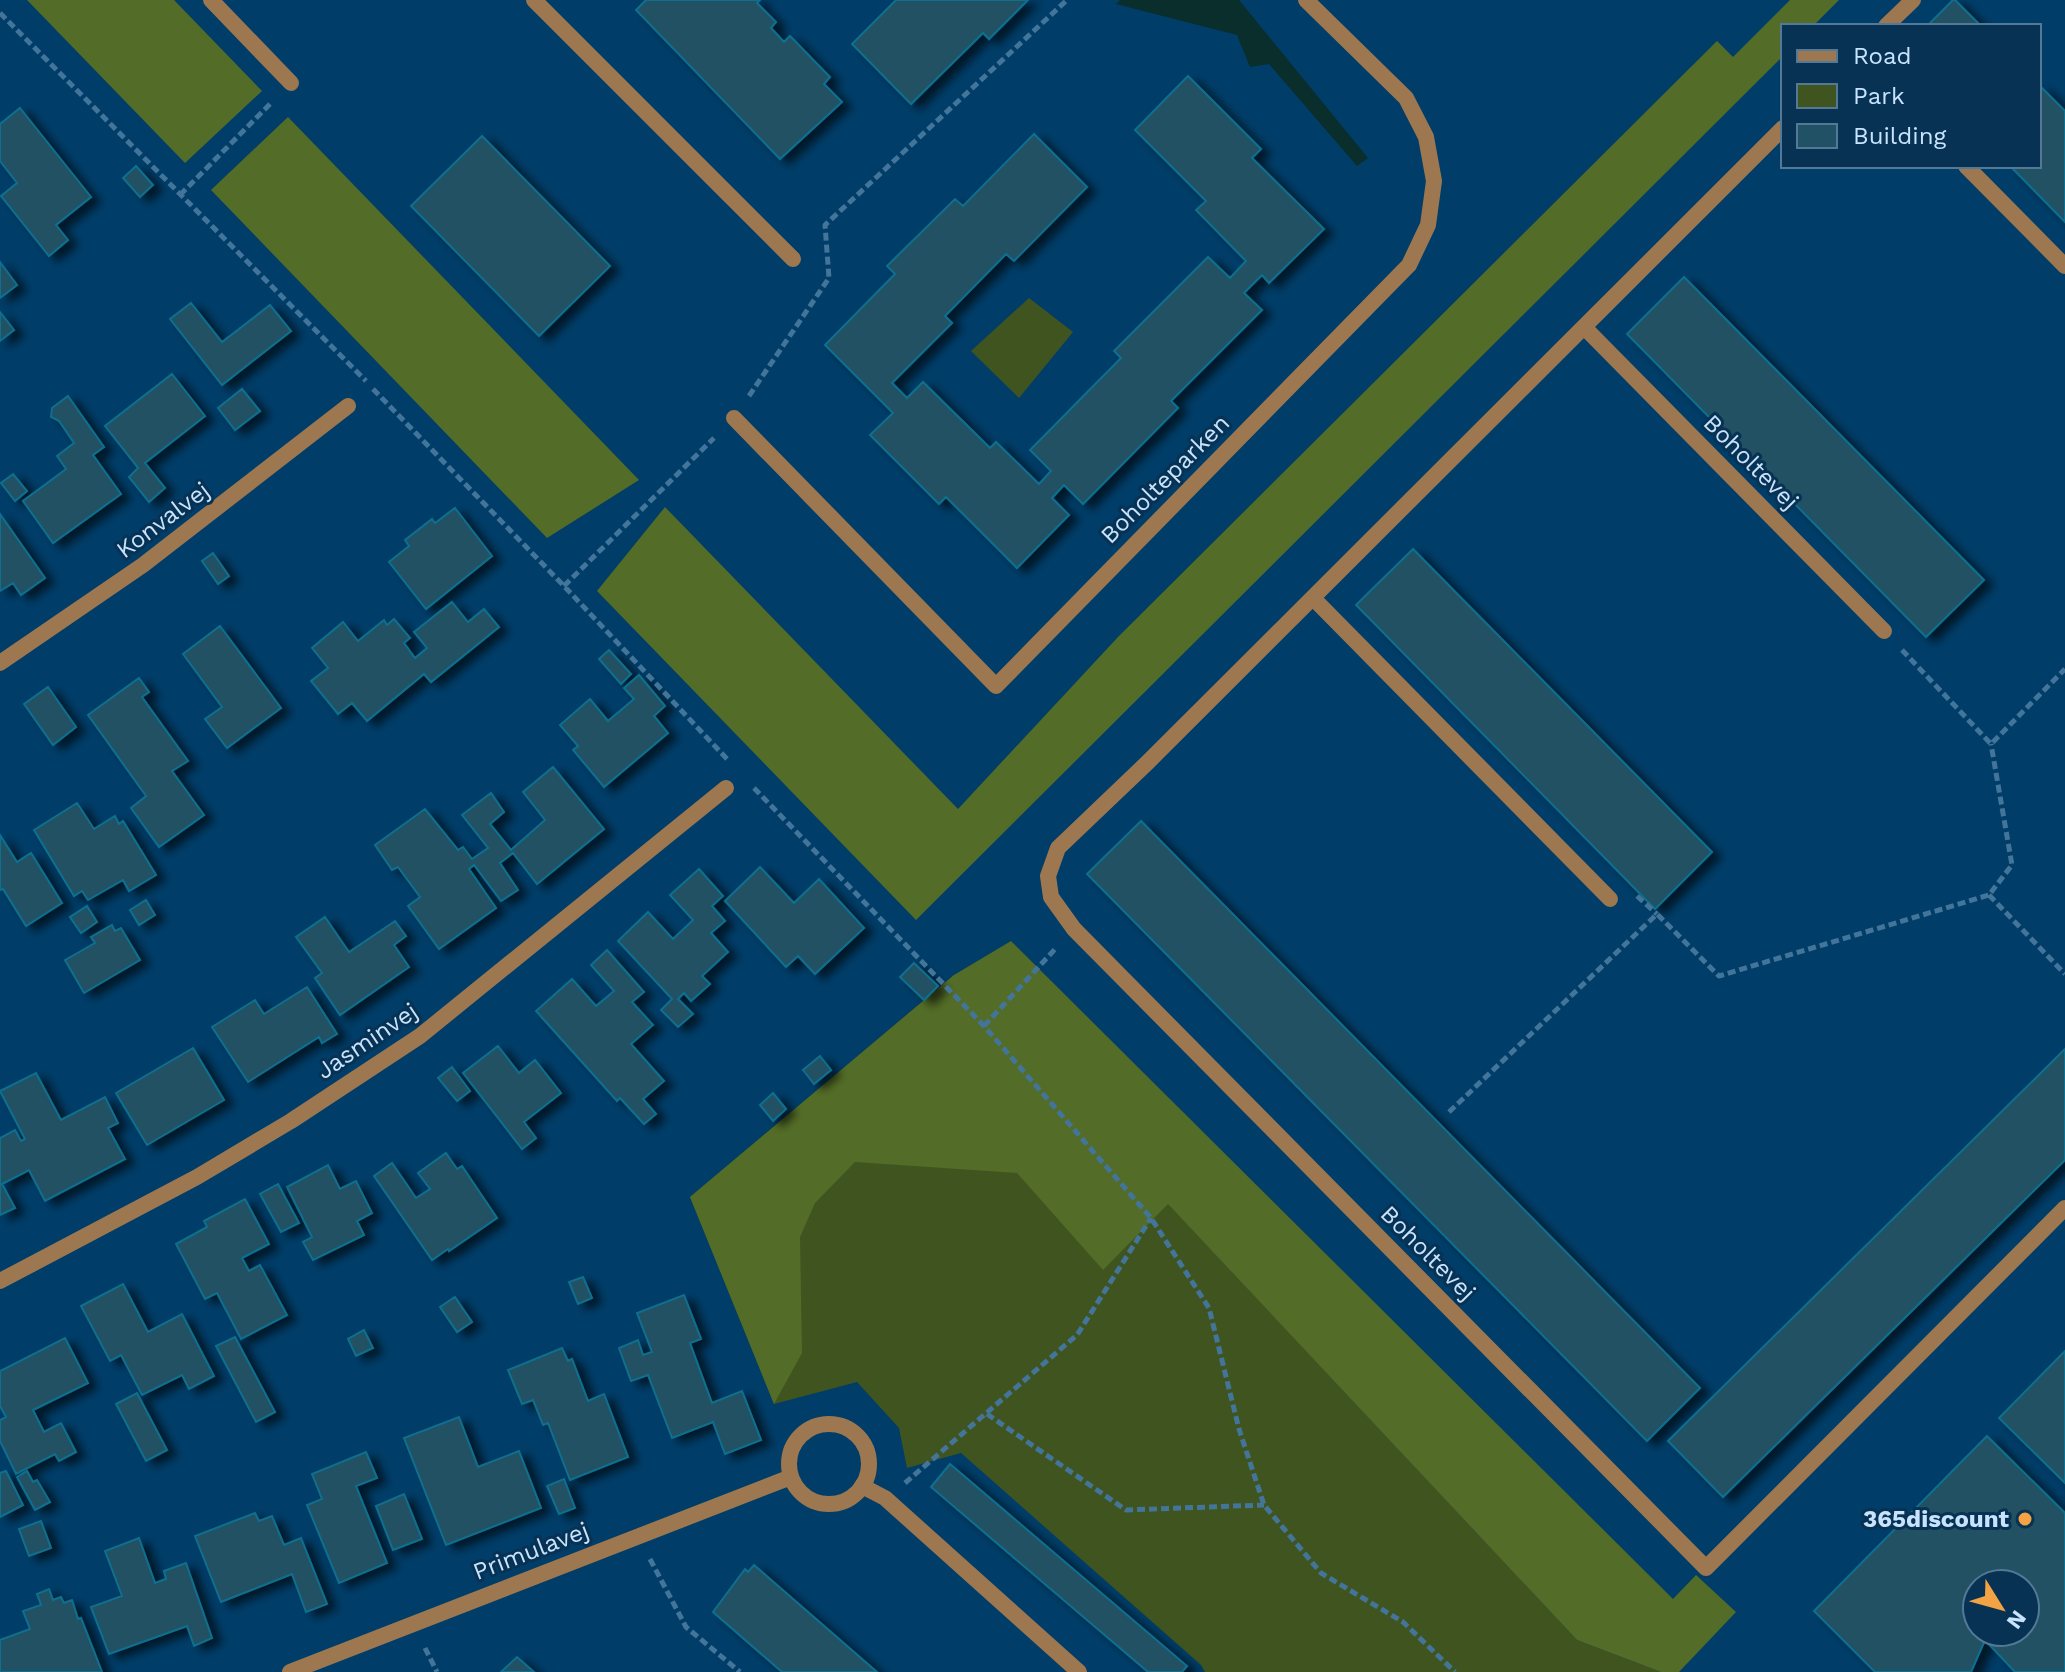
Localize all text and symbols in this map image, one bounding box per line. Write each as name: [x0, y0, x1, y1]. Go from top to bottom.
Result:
legend: [1781, 24, 2041, 168]
text: Road: [1853, 42, 1912, 70]
text: Park: [1853, 82, 1905, 110]
text: Building: [1853, 122, 1946, 150]
street label: Boholteparken: [1095, 409, 1235, 549]
street label: Boholtevej: [1698, 409, 1804, 515]
street label: Konvalvej: [111, 476, 215, 564]
street label: Jasminvej: [311, 997, 423, 1085]
street label: Boholtevej: [1375, 1200, 1481, 1306]
place label: 365discount: [1863, 1505, 2010, 1533]
marker: 365discount: [2016, 1510, 2034, 1528]
street label: Primulavej: [469, 1516, 593, 1586]
north arrow: [1961, 1568, 2041, 1648]
text: N: [2002, 1606, 2031, 1634]

